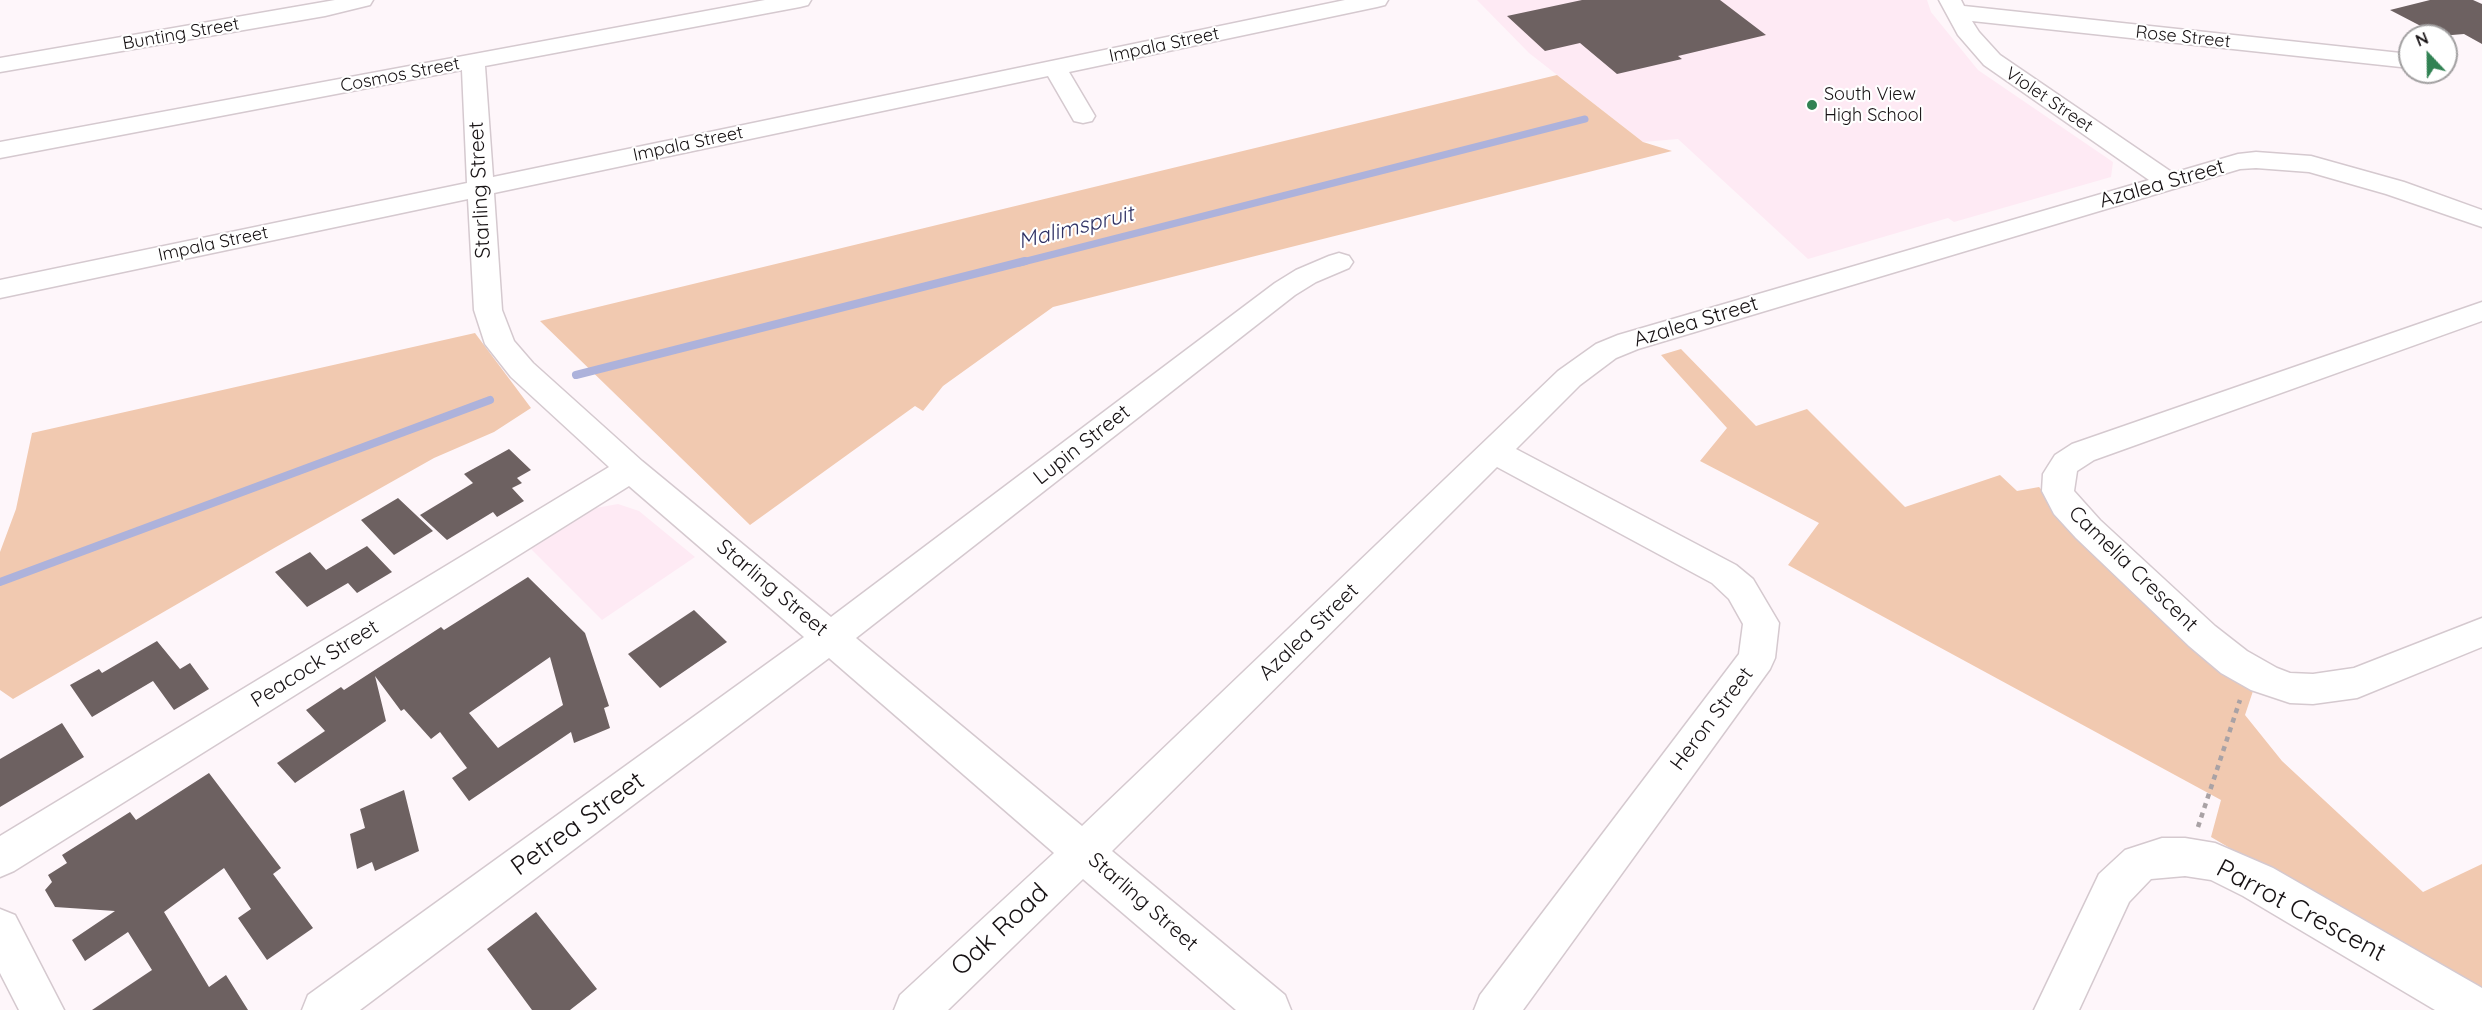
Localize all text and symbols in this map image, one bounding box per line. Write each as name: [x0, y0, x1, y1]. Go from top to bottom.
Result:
street label: Bunting Street: [121, 13, 241, 55]
street label: Rose Street: [2134, 21, 2232, 53]
street label: Impala Street: [1107, 23, 1221, 67]
north arrow: [2398, 24, 2458, 84]
text: N: [2413, 28, 2431, 51]
street label: Cosmos Street: [339, 53, 461, 97]
street label: Violet Street: [2001, 63, 2097, 137]
place label: South View High School: [1824, 84, 1923, 127]
marker: South View High School: [1805, 98, 1819, 112]
street label: Starling Street: [464, 121, 496, 259]
street label: Impala Street: [631, 122, 745, 166]
street label: Azalea Street: [2097, 154, 2227, 214]
water label: Malimspruit: [1015, 201, 1137, 255]
street label: Impala Street: [156, 222, 270, 266]
street label: Azalea Street: [1631, 291, 1761, 353]
street label: Lupin Street: [1029, 399, 1135, 491]
street label: Camelia Crescent: [2063, 501, 2203, 637]
street label: Starling Street: [711, 534, 833, 642]
street label: Azalea Street: [1254, 578, 1364, 686]
street label: Peacock Street: [247, 615, 383, 713]
street label: Heron Street: [1665, 662, 1759, 776]
street label: Petrea Street: [505, 765, 651, 883]
street label: Starling Street: [1083, 847, 1203, 957]
street label: Parrot Crescent: [2211, 853, 2391, 969]
street label: Oak Road: [945, 877, 1055, 983]

